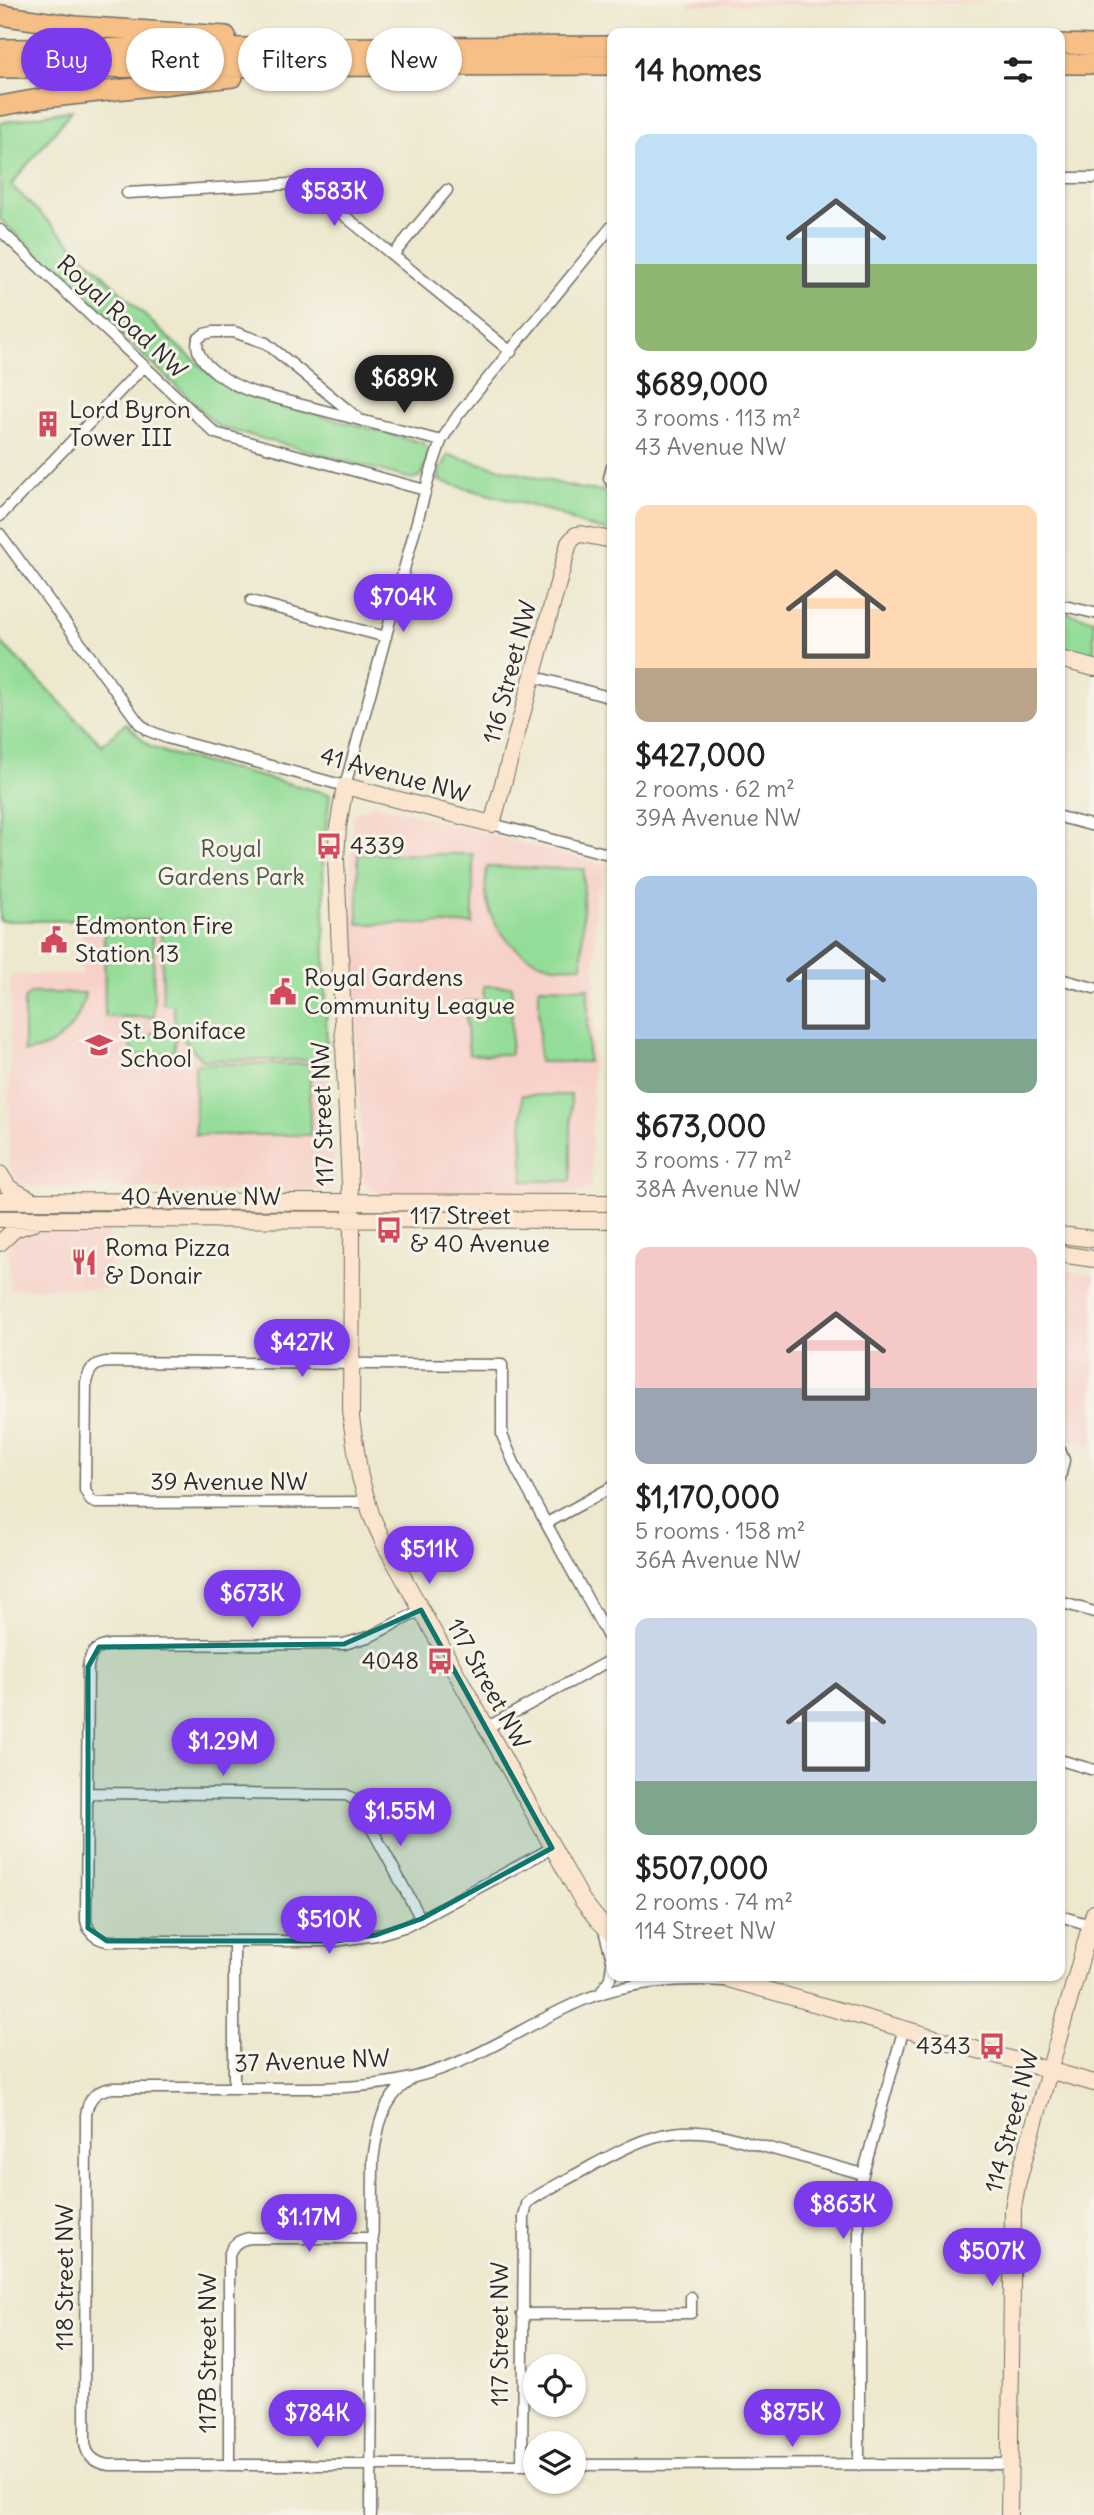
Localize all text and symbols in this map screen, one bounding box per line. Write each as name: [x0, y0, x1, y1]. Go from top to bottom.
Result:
chip: Buy: [21, 28, 112, 91]
chip: Rent: [126, 28, 224, 91]
chip: Filters: [238, 28, 352, 91]
chip: New: [366, 28, 462, 91]
text: 14 homes: [635, 51, 762, 89]
icon: filters: [999, 51, 1037, 89]
pin: $583K: [285, 168, 383, 228]
text: $583K: [301, 176, 367, 205]
icon: home: [773, 180, 899, 306]
street label: Royal Road NW: [51, 248, 194, 384]
pin: $689K: [355, 356, 453, 415]
text: $689K: [371, 363, 437, 392]
text: $689,000: [635, 365, 768, 403]
place label: Lord Byron Tower III: [69, 394, 191, 452]
text: 3 rooms · 113 m²: [635, 403, 801, 432]
building icon: Lord Byron Tower III: [33, 409, 63, 439]
text: 43 Avenue NW: [635, 432, 786, 461]
icon: home: [773, 551, 899, 677]
pin: $704K: [354, 574, 452, 634]
text: $704K: [370, 582, 436, 611]
street label: 116 Street NW: [476, 597, 543, 747]
text: $427,000: [635, 736, 766, 774]
street label: 41 Avenue NW: [317, 740, 473, 808]
text: 2 rooms · 62 m²: [635, 774, 795, 803]
text: 39A Avenue NW: [635, 803, 801, 832]
place label: 4339: [350, 830, 405, 860]
bus stop icon: 4339: [314, 831, 344, 861]
park label: Royal Gardens Park: [157, 833, 305, 891]
place label: Edmonton Fire Station 13: [75, 910, 233, 968]
icon: home: [773, 922, 899, 1048]
public building icon: Edmonton Fire Station 13: [39, 925, 69, 955]
place label: Royal Gardens Community League: [304, 962, 515, 1020]
public building icon: Royal Gardens Community League: [268, 977, 298, 1007]
place label: St. Boniface School: [120, 1015, 246, 1073]
school or university icon: St. Boniface School: [84, 1030, 114, 1060]
street label: 117 Street NW: [304, 1041, 340, 1187]
text: $673,000: [635, 1107, 766, 1145]
text: 3 rooms · 77 m²: [635, 1145, 792, 1174]
text: 38A Avenue NW: [635, 1174, 801, 1203]
street label: 40 Avenue NW: [121, 1181, 281, 1211]
place label: 117 Street & 40 Avenue: [410, 1200, 550, 1258]
bus stop icon: 117 Street & 40 Avenue: [374, 1215, 404, 1245]
place label: Roma Pizza & Donair: [105, 1232, 230, 1290]
restaurant icon: Roma Pizza & Donair: [69, 1247, 99, 1277]
icon: home: [773, 1293, 899, 1419]
pin: $427K: [253, 1320, 351, 1379]
text: $427K: [270, 1327, 334, 1356]
street label: 39 Avenue NW: [150, 1466, 308, 1496]
text: $1,170,000: [635, 1478, 780, 1516]
text: 5 rooms · 158 m²: [635, 1516, 805, 1545]
pin: $511K: [380, 1526, 478, 1586]
text: $511K: [400, 1534, 458, 1563]
text: 36A Avenue NW: [635, 1545, 801, 1574]
pin: $673K: [203, 1570, 301, 1630]
text: $673K: [220, 1578, 284, 1607]
street label: 117 Street NW: [441, 1613, 537, 1754]
place label: 4048: [362, 1645, 419, 1675]
bus stop icon: 4048: [425, 1646, 455, 1676]
icon: home: [773, 1664, 899, 1790]
pin: $1.29M: [166, 1718, 280, 1778]
text: $1.29M: [188, 1726, 258, 1755]
pin: $1.55M: [343, 1788, 457, 1848]
text: $1.55M: [364, 1796, 436, 1825]
text: $507,000: [635, 1849, 768, 1887]
text: 2 rooms · 74 m²: [635, 1887, 793, 1916]
pin: $510K: [280, 1896, 378, 1956]
text: $510K: [297, 1904, 361, 1933]
text: 114 Street NW: [635, 1916, 776, 1945]
place label: 4343: [916, 2030, 971, 2060]
bus stop icon: 4343: [977, 2031, 1007, 2061]
street label: 37 Avenue NW: [234, 2042, 390, 2078]
street label: 114 Street NW: [978, 2046, 1045, 2196]
pin: $863K: [794, 2182, 892, 2241]
text: $863K: [810, 2189, 876, 2218]
pin: $1.17M: [252, 2194, 366, 2254]
text: $1.17M: [277, 2202, 341, 2231]
street label: 118 Street NW: [49, 2203, 79, 2350]
pin: $507K: [943, 2228, 1041, 2288]
text: $507K: [959, 2236, 1025, 2265]
street label: 117 Street NW: [484, 2261, 514, 2406]
street label: 117B Street NW: [192, 2273, 222, 2433]
map controls: [523, 2354, 586, 2494]
button: locate: [523, 2354, 586, 2417]
pin: $784K: [268, 2390, 366, 2450]
pin: $875K: [743, 2390, 841, 2449]
text: $875K: [760, 2397, 824, 2426]
text: $784K: [285, 2398, 349, 2427]
button: layers: [523, 2431, 586, 2494]

